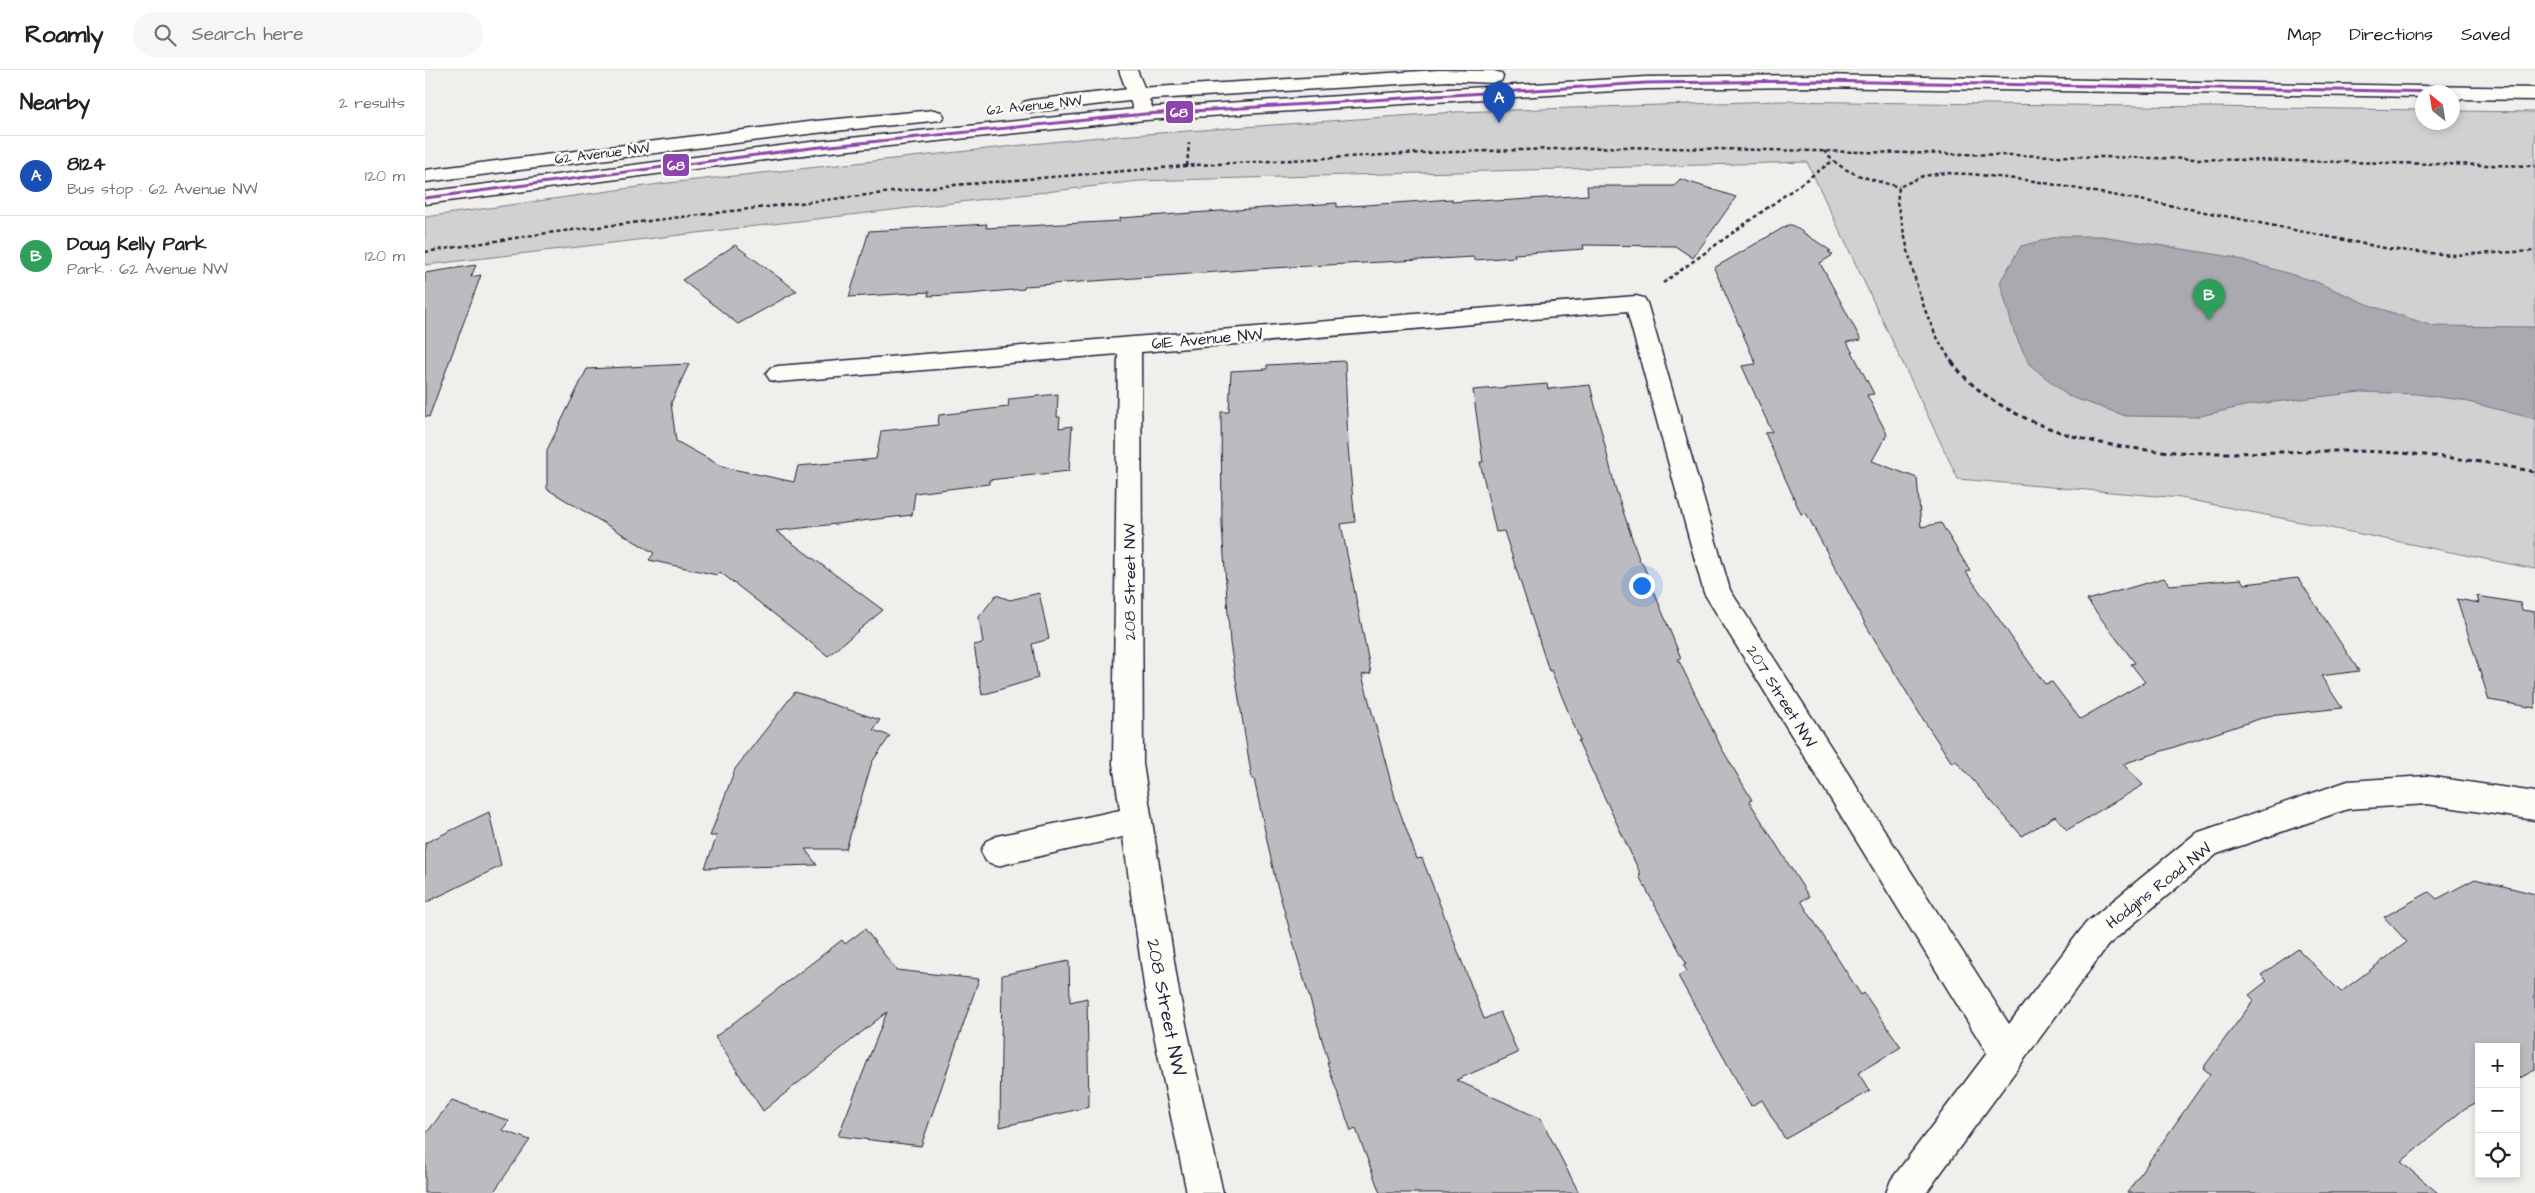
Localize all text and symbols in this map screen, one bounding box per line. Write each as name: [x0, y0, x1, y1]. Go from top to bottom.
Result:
search box: [133, 12, 483, 57]
text: Roamly: [25, 18, 103, 52]
icon: search: [151, 21, 179, 49]
text: Search here: [191, 21, 304, 48]
text: Map: [2287, 22, 2321, 47]
text: Directions: [2349, 22, 2433, 47]
text: Saved: [2461, 22, 2510, 47]
pin: A: [1483, 82, 1515, 123]
north arrow: [2415, 85, 2460, 130]
text: Nearby: [20, 88, 90, 117]
street label: 62 Avenue NW: [986, 91, 1083, 121]
text: 2 results: [339, 92, 405, 114]
line badge: 68: [1165, 100, 1194, 124]
text: 68: [1170, 103, 1188, 123]
street label: 62 Avenue NW: [554, 138, 651, 170]
text: 8124: [67, 151, 106, 178]
line badge: 68: [662, 153, 690, 177]
text: 68: [667, 156, 685, 176]
text: A: [31, 165, 41, 187]
text: 120 m: [365, 165, 405, 187]
text: Bus stop · 62 Avenue NW: [67, 178, 257, 200]
text: Doug Kelly Park: [67, 231, 207, 258]
text: B: [30, 245, 42, 267]
text: 120 m: [365, 245, 405, 267]
text: Park · 62 Avenue NW: [67, 258, 228, 280]
pin: B: [2193, 279, 2225, 320]
street label: 61E Avenue NW: [1151, 323, 1264, 355]
street label: 208 Street NW: [1119, 524, 1141, 640]
your location: [1629, 573, 1655, 599]
street label: 207 Street NW: [1741, 641, 1821, 752]
street label: Hodgins Road NW: [2101, 838, 2217, 935]
street label: 208 Street NW: [1139, 937, 1192, 1078]
map controls: [2475, 1043, 2520, 1178]
button: +: [2475, 1043, 2520, 1088]
button: −: [2475, 1088, 2520, 1133]
button: locate: [2475, 1133, 2520, 1178]

